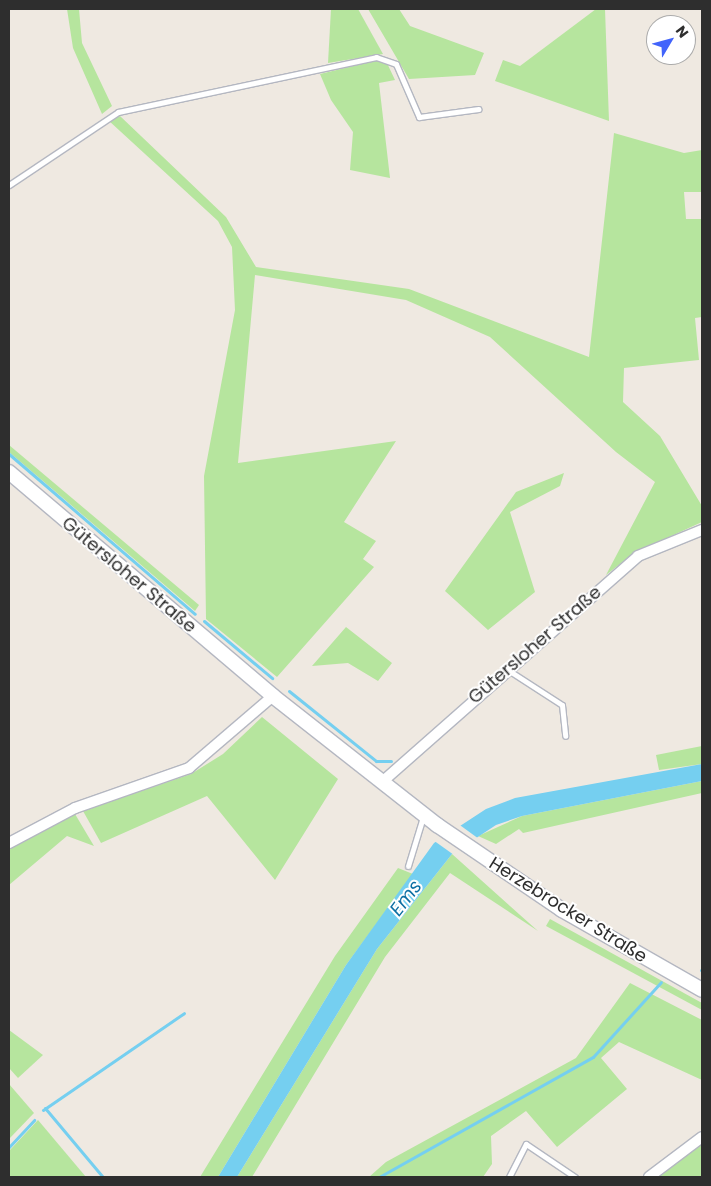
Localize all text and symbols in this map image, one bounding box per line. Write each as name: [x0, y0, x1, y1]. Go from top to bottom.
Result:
north arrow: [646, 15, 696, 65]
text: N: [671, 21, 693, 42]
street label: Gütersloher Straße: [57, 512, 201, 638]
street label: Gütersloher Straße: [464, 581, 606, 709]
street label: Herzebrocker Straße: [485, 853, 651, 967]
water label: Ems: [385, 875, 427, 921]

